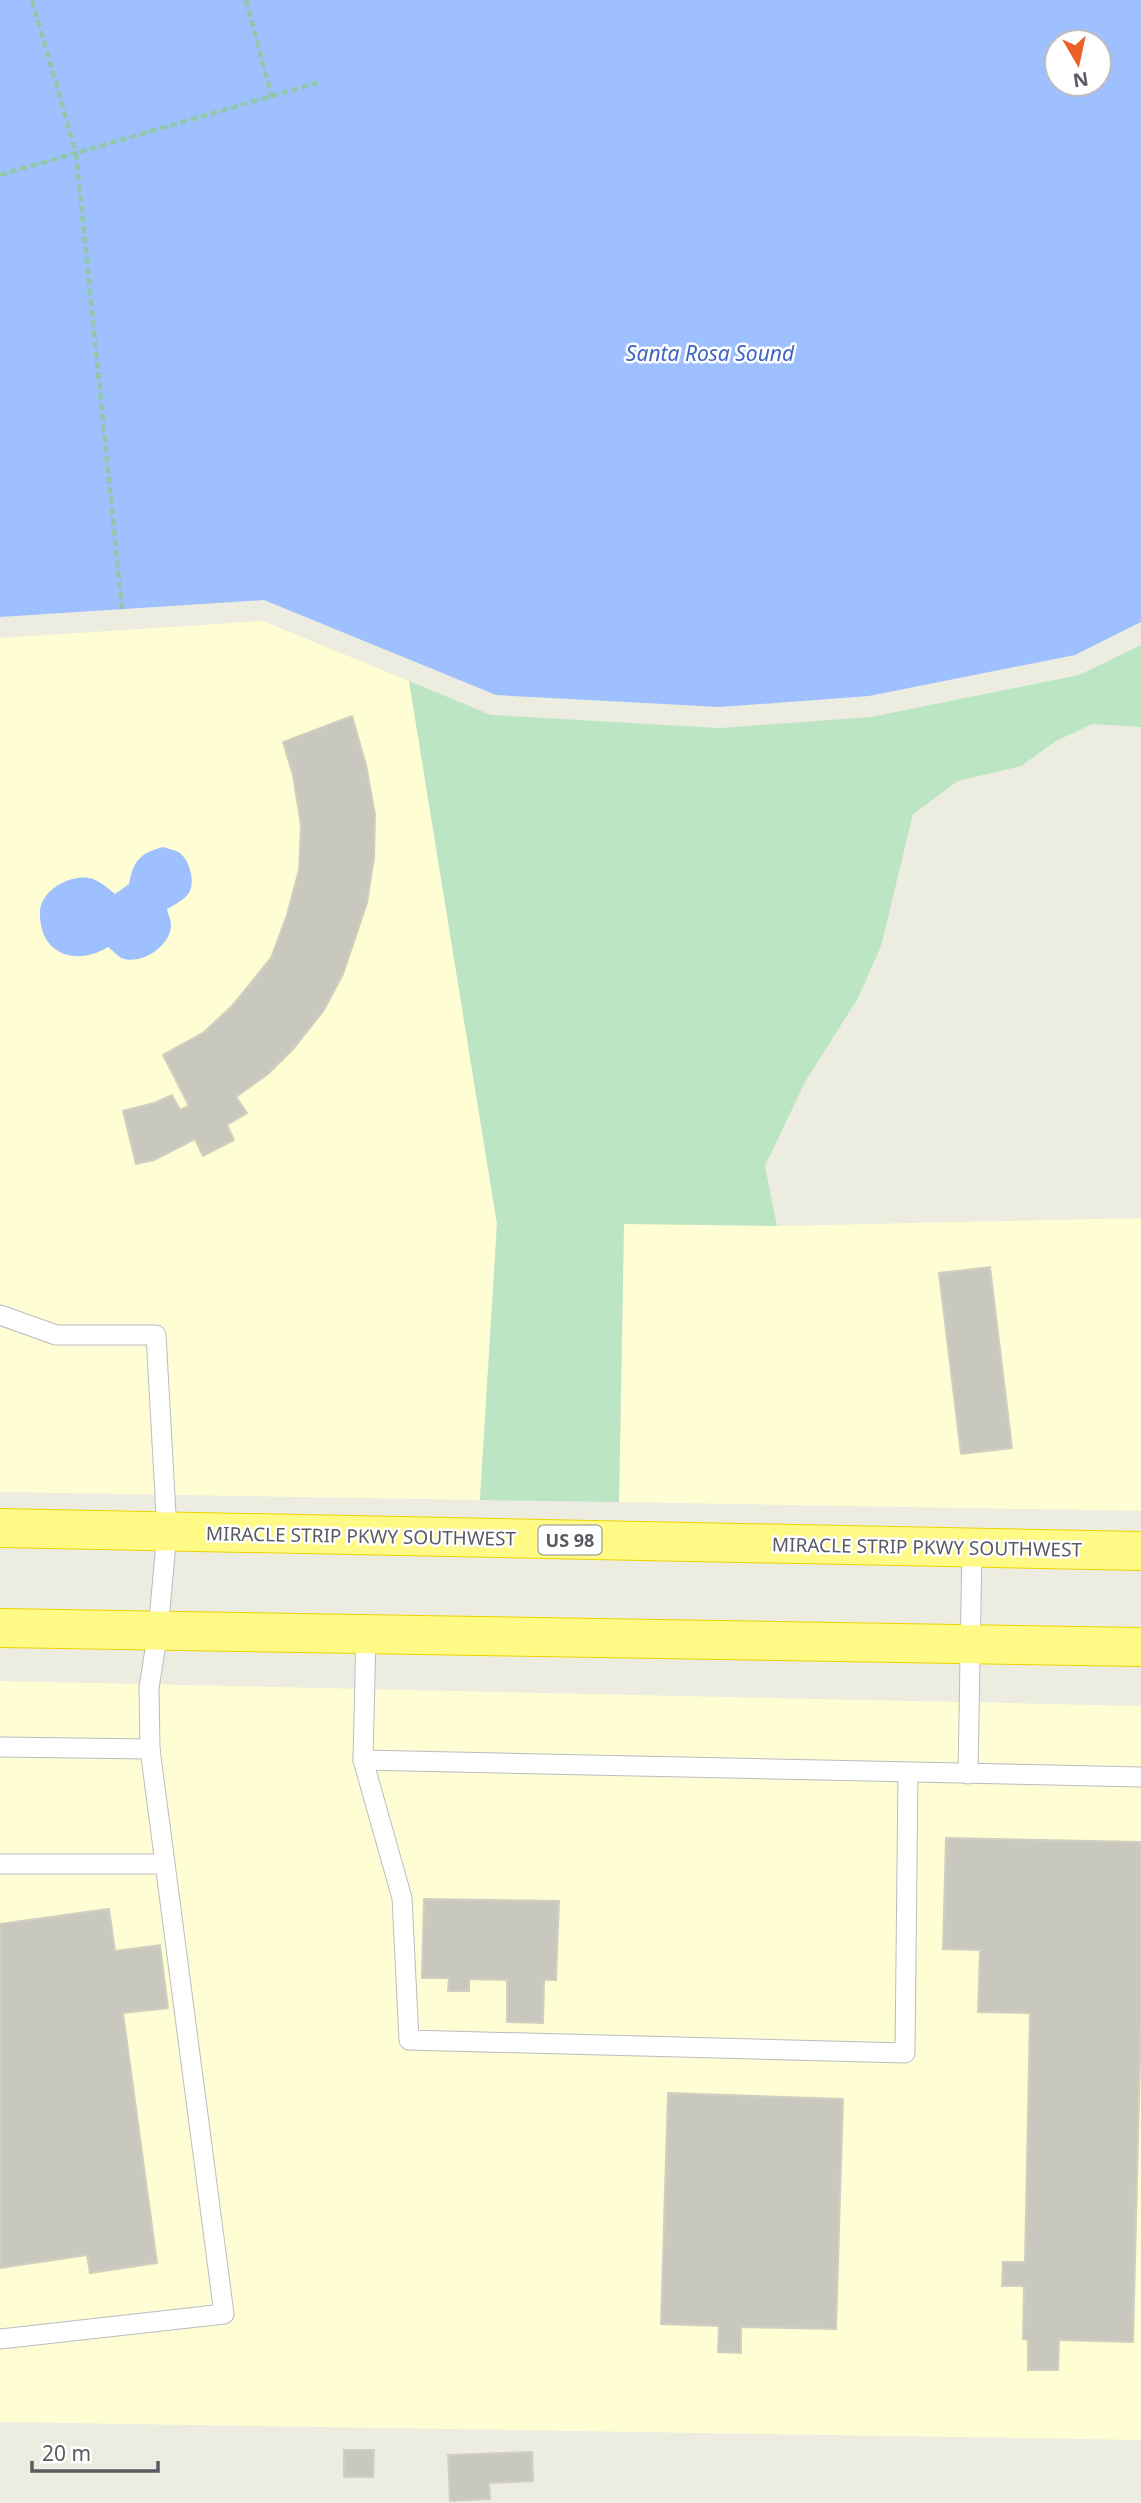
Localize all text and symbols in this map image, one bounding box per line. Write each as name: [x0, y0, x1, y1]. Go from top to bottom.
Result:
north arrow: [1043, 28, 1113, 98]
text: N: [1071, 66, 1090, 94]
water label: Santa Rosa Sound: [626, 339, 795, 367]
street label: MIRACLE STRIP PKWY SOUTHWEST: [206, 1520, 517, 1552]
road number: US 98: [538, 1526, 602, 1554]
street label: MIRACLE STRIP PKWY SOUTHWEST: [772, 1531, 1083, 1563]
scale bar: [32, 2430, 158, 2474]
text: 20 m: [42, 2439, 91, 2467]

